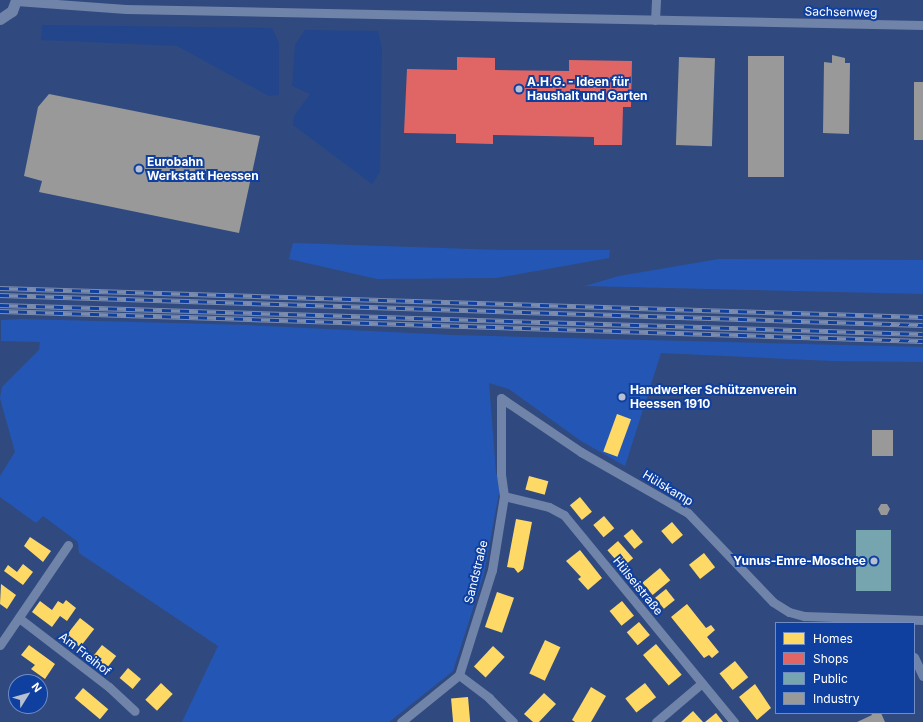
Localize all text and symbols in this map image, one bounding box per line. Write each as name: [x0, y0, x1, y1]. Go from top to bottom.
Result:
street label: Sachsenweg: [804, 4, 878, 20]
place label: A.H.G. - Ideen für Haushalt und Garten: [527, 75, 648, 103]
marker: A.H.G. - Ideen für Haushalt und Garten: [514, 84, 524, 94]
place label: Eurobahn Werkstatt Heessen: [147, 155, 259, 183]
marker: Eurobahn Werkstatt Heessen: [134, 164, 144, 174]
place label: Handwerker Schützenverein Heessen 1910: [630, 383, 797, 411]
marker: Handwerker Schützenverein Heessen 1910: [617, 392, 627, 402]
street label: Hülskamp: [640, 467, 696, 509]
street label: Sandstraße: [461, 539, 491, 605]
street label: Hülseistraße: [610, 554, 666, 618]
place label: Yunus-Emre-Moschee: [733, 554, 866, 568]
marker: Yunus-Emre-Moschee: [869, 556, 879, 566]
legend: [775, 622, 915, 714]
street label: Am Freihof: [56, 629, 114, 679]
text: Homes: [813, 631, 853, 646]
text: Shops: [813, 651, 849, 666]
text: Public: [813, 671, 848, 686]
north arrow: [8, 674, 48, 714]
text: N: [29, 680, 45, 695]
text: Industry: [813, 691, 859, 706]

